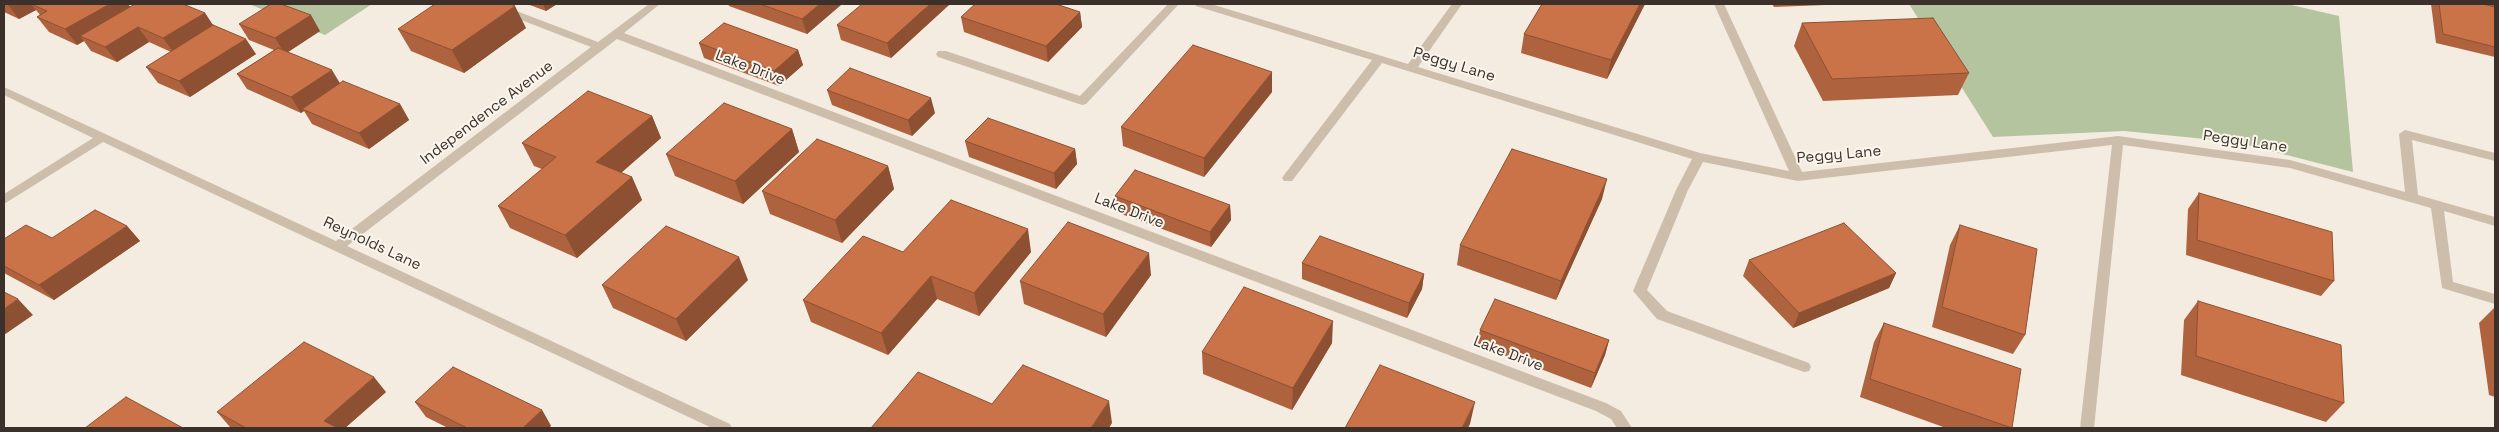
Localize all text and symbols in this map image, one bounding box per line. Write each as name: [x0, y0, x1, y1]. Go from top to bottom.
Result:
street label: Peggy Lane: [1411, 44, 1497, 86]
street label: Lake Drive: [713, 46, 787, 90]
street label: Independence Avenue: [417, 57, 557, 169]
street label: Peggy Lane: [2202, 127, 2288, 157]
street label: Peggy Lane: [1796, 142, 1882, 168]
street label: Lake Drive: [1092, 189, 1166, 233]
street label: Reynolds Lane: [320, 213, 424, 275]
street label: Lake Drive: [1471, 332, 1545, 376]

